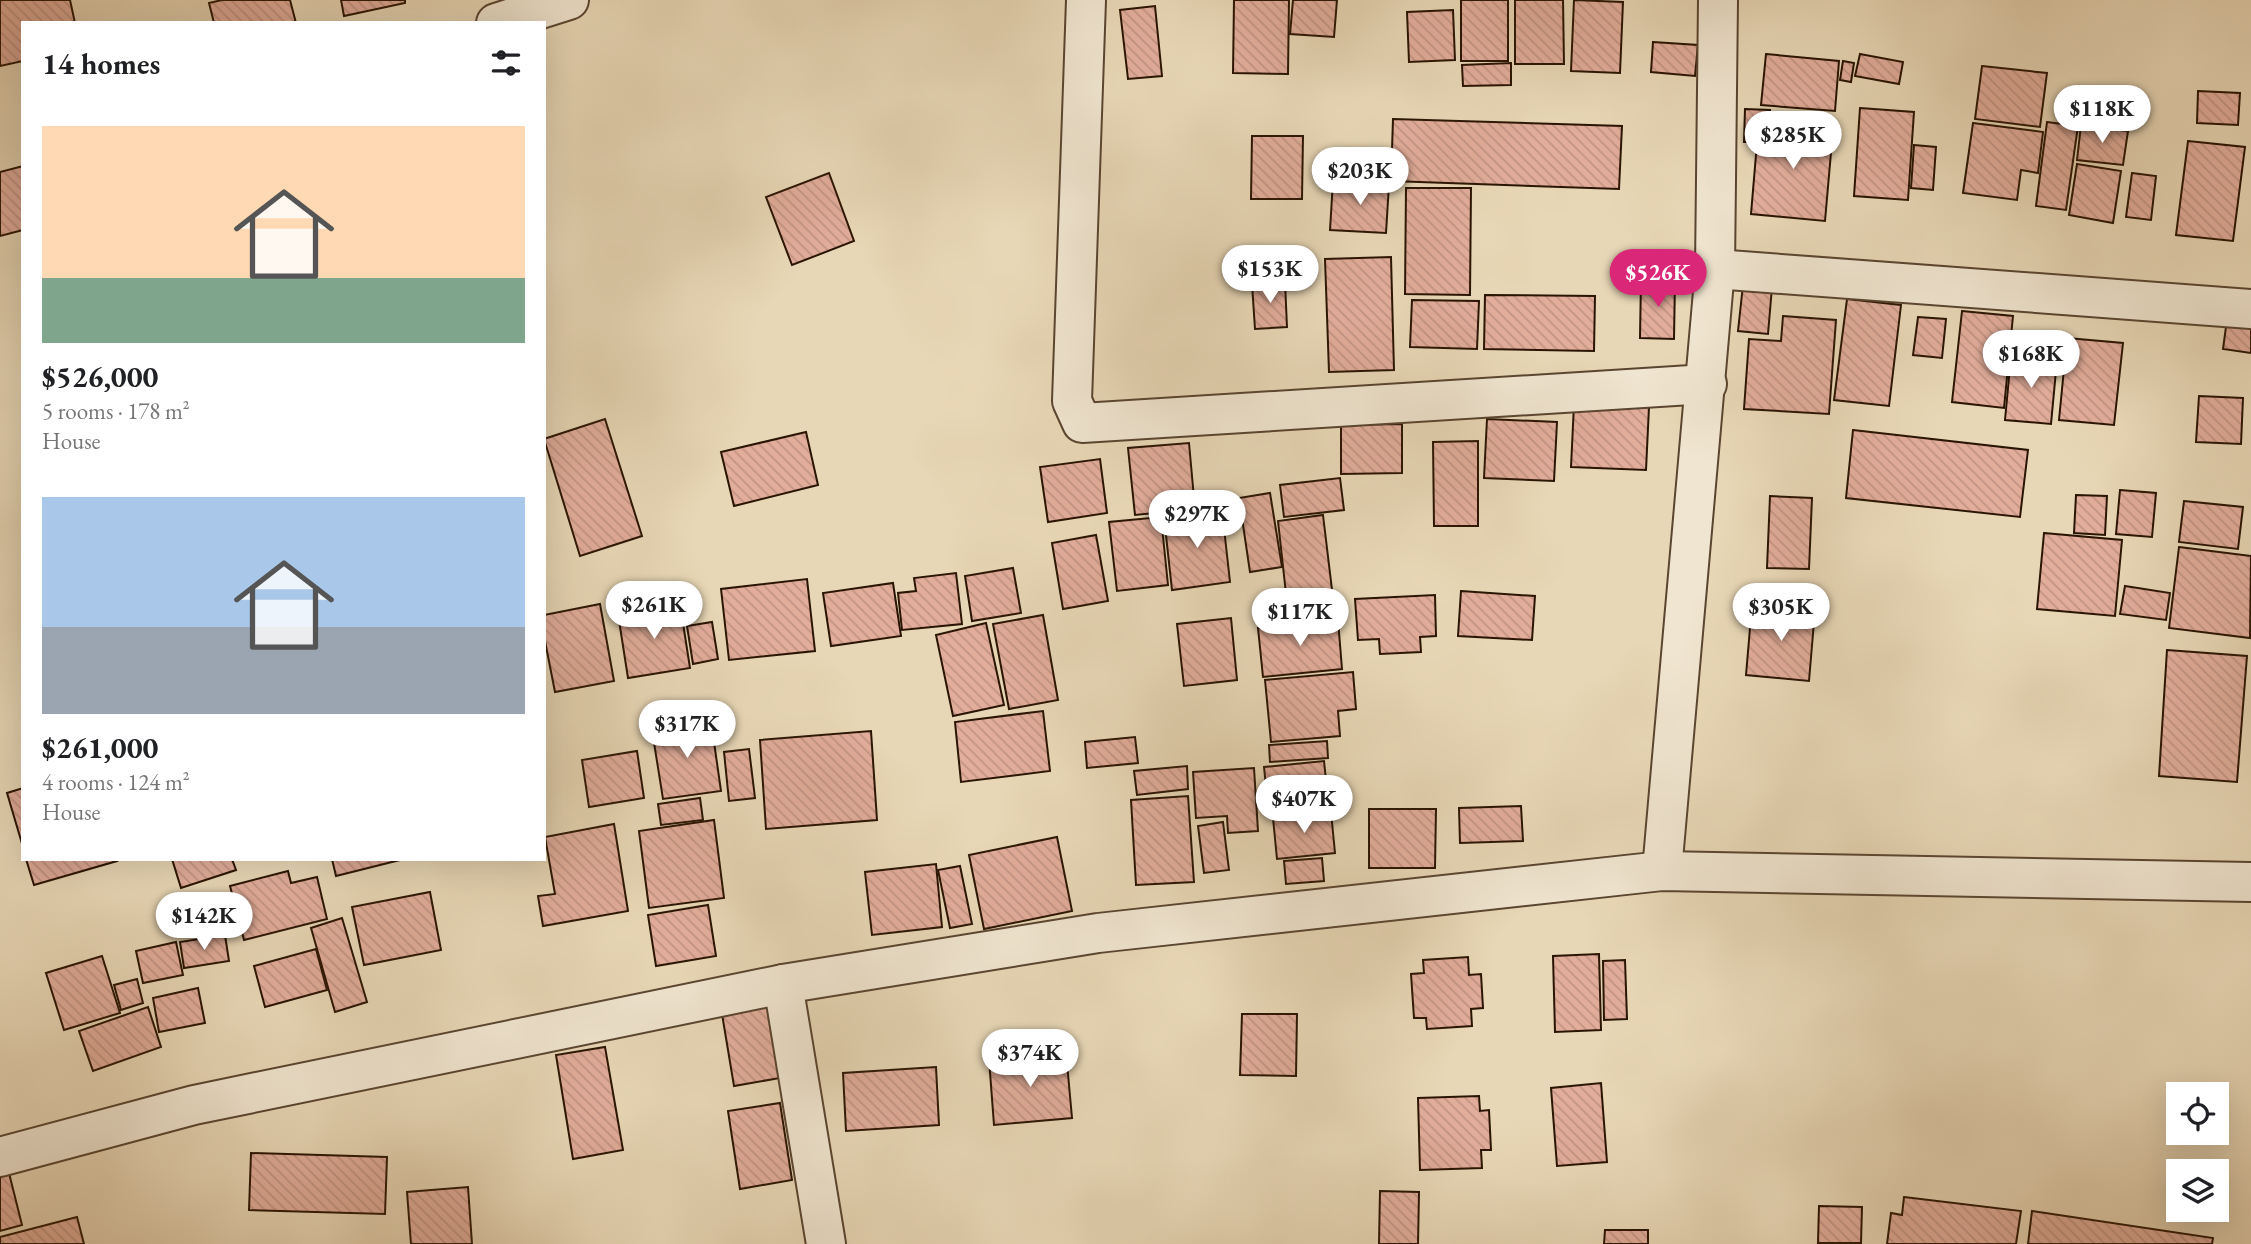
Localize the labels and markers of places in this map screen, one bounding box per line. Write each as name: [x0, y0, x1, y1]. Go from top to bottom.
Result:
pin: $118K: [2053, 86, 2151, 145]
pin: $285K: [1744, 111, 1842, 171]
pin: $203K: [1311, 148, 1409, 207]
pin: $153K: [1221, 246, 1319, 305]
pin: $526K: [1609, 250, 1707, 309]
pin: $168K: [1982, 330, 2080, 390]
pin: $297K: [1148, 490, 1246, 550]
pin: $261K: [605, 582, 703, 641]
pin: $305K: [1732, 584, 1830, 643]
pin: $117K: [1251, 588, 1349, 648]
pin: $317K: [638, 700, 736, 760]
pin: $407K: [1255, 776, 1353, 835]
pin: $142K: [155, 892, 253, 952]
pin: $374K: [981, 1030, 1079, 1089]

